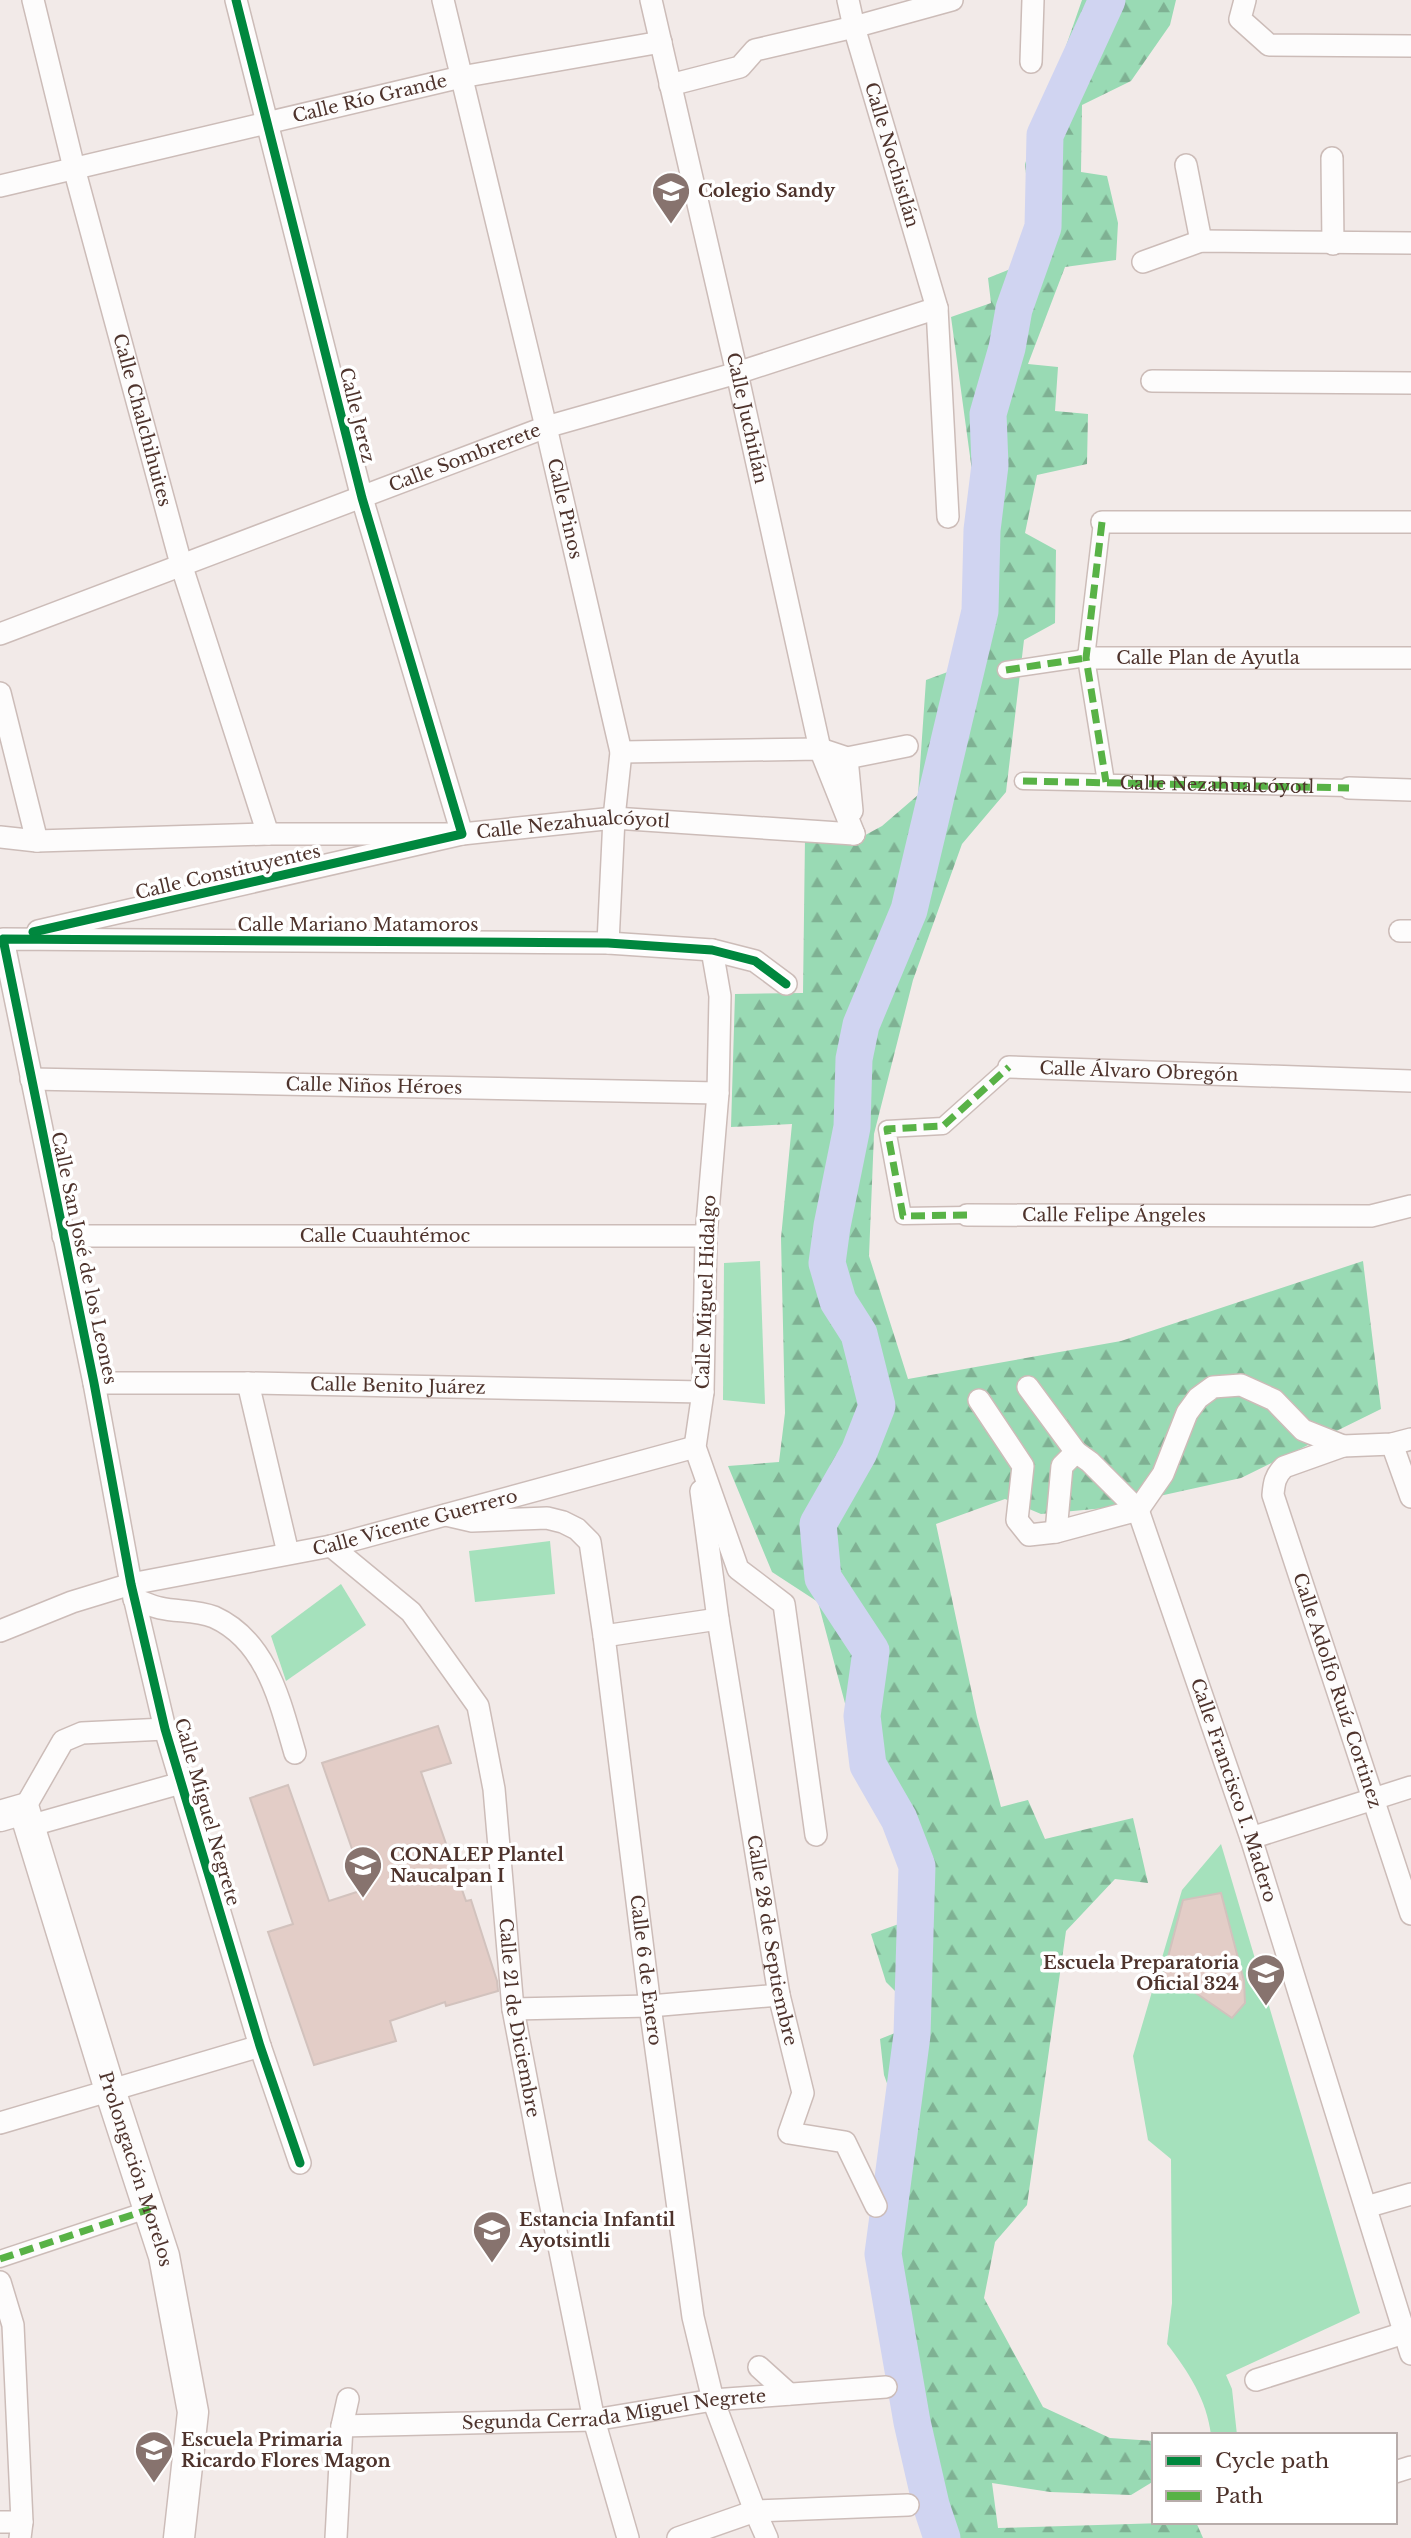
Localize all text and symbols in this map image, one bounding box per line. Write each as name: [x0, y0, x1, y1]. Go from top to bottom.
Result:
street label: Calle Río Grande: [290, 70, 449, 127]
street label: Calle Nochistlán: [860, 80, 924, 230]
school or university icon: Colegio Sandy: [650, 170, 692, 225]
place label: Colegio Sandy: [698, 180, 835, 202]
street label: Calle Chalchihuites: [108, 331, 176, 509]
street label: Calle Juchitlán: [722, 350, 772, 486]
street label: Calle Jerez: [335, 365, 379, 465]
street label: Calle Sombrerete: [386, 419, 544, 497]
street label: Calle Pinos: [543, 456, 587, 561]
street label: Calle Plan de Ayutla: [1116, 647, 1300, 669]
street label: Calle Nezahualcóyotl: [1119, 772, 1315, 798]
street label: Calle Nezahualcóyotl: [475, 807, 671, 843]
street label: Calle Constituyentes: [133, 840, 323, 904]
street label: Calle Mariano Matamoros: [237, 914, 479, 936]
street label: Calle Álvaro Obregón: [1039, 1057, 1239, 1086]
street label: Calle Niños Héroes: [285, 1073, 462, 1099]
street label: Calle San José de los Leones: [46, 1130, 122, 1386]
street label: Calle Miguel Hidalgo: [692, 1194, 720, 1390]
street label: Calle Felipe Ángeles: [1022, 1203, 1206, 1227]
street label: Calle Cuauhtémoc: [300, 1225, 471, 1247]
street label: Calle Benito Juárez: [310, 1373, 486, 1399]
street label: Calle Vicente Guerrero: [311, 1485, 520, 1560]
street label: Calle Adolfo Ruíz Cortinez: [1288, 1570, 1386, 1811]
street label: Calle Francisco I. Madero: [1186, 1675, 1281, 1905]
street label: Calle Miguel Negrete: [170, 1716, 244, 1908]
street label: Calle 28 de Septiembre: [742, 1833, 802, 2048]
school or university icon: CONALEP Plantel Naucalpan I: [342, 1844, 384, 1899]
place label: CONALEP Plantel Naucalpan I: [390, 1844, 564, 1887]
street label: Calle 6 de Enero: [625, 1893, 666, 2047]
street label: Calle 21 de Diciembre: [494, 1917, 544, 2119]
place label: Escuela Preparatoria Oficial 324: [1043, 1952, 1240, 1995]
school or university icon: Escuela Preparatoria Oficial 324: [1245, 1952, 1287, 2007]
street label: Prolongación Morelos: [94, 2069, 177, 2268]
school or university icon: Estancia Infantil Ayotsintli: [471, 2209, 513, 2264]
place label: Estancia Infantil Ayotsintli: [518, 2209, 676, 2252]
street label: Segunda Cerrada Miguel Negrete: [462, 2385, 767, 2434]
school or university icon: Escuela Primaria Ricardo Flores Magon: [133, 2429, 175, 2484]
place label: Escuela Primaria Ricardo Flores Magon: [181, 2429, 391, 2472]
legend: [1152, 2433, 1397, 2524]
text: Cycle path: [1215, 2448, 1329, 2474]
text: Path: [1215, 2483, 1263, 2509]

